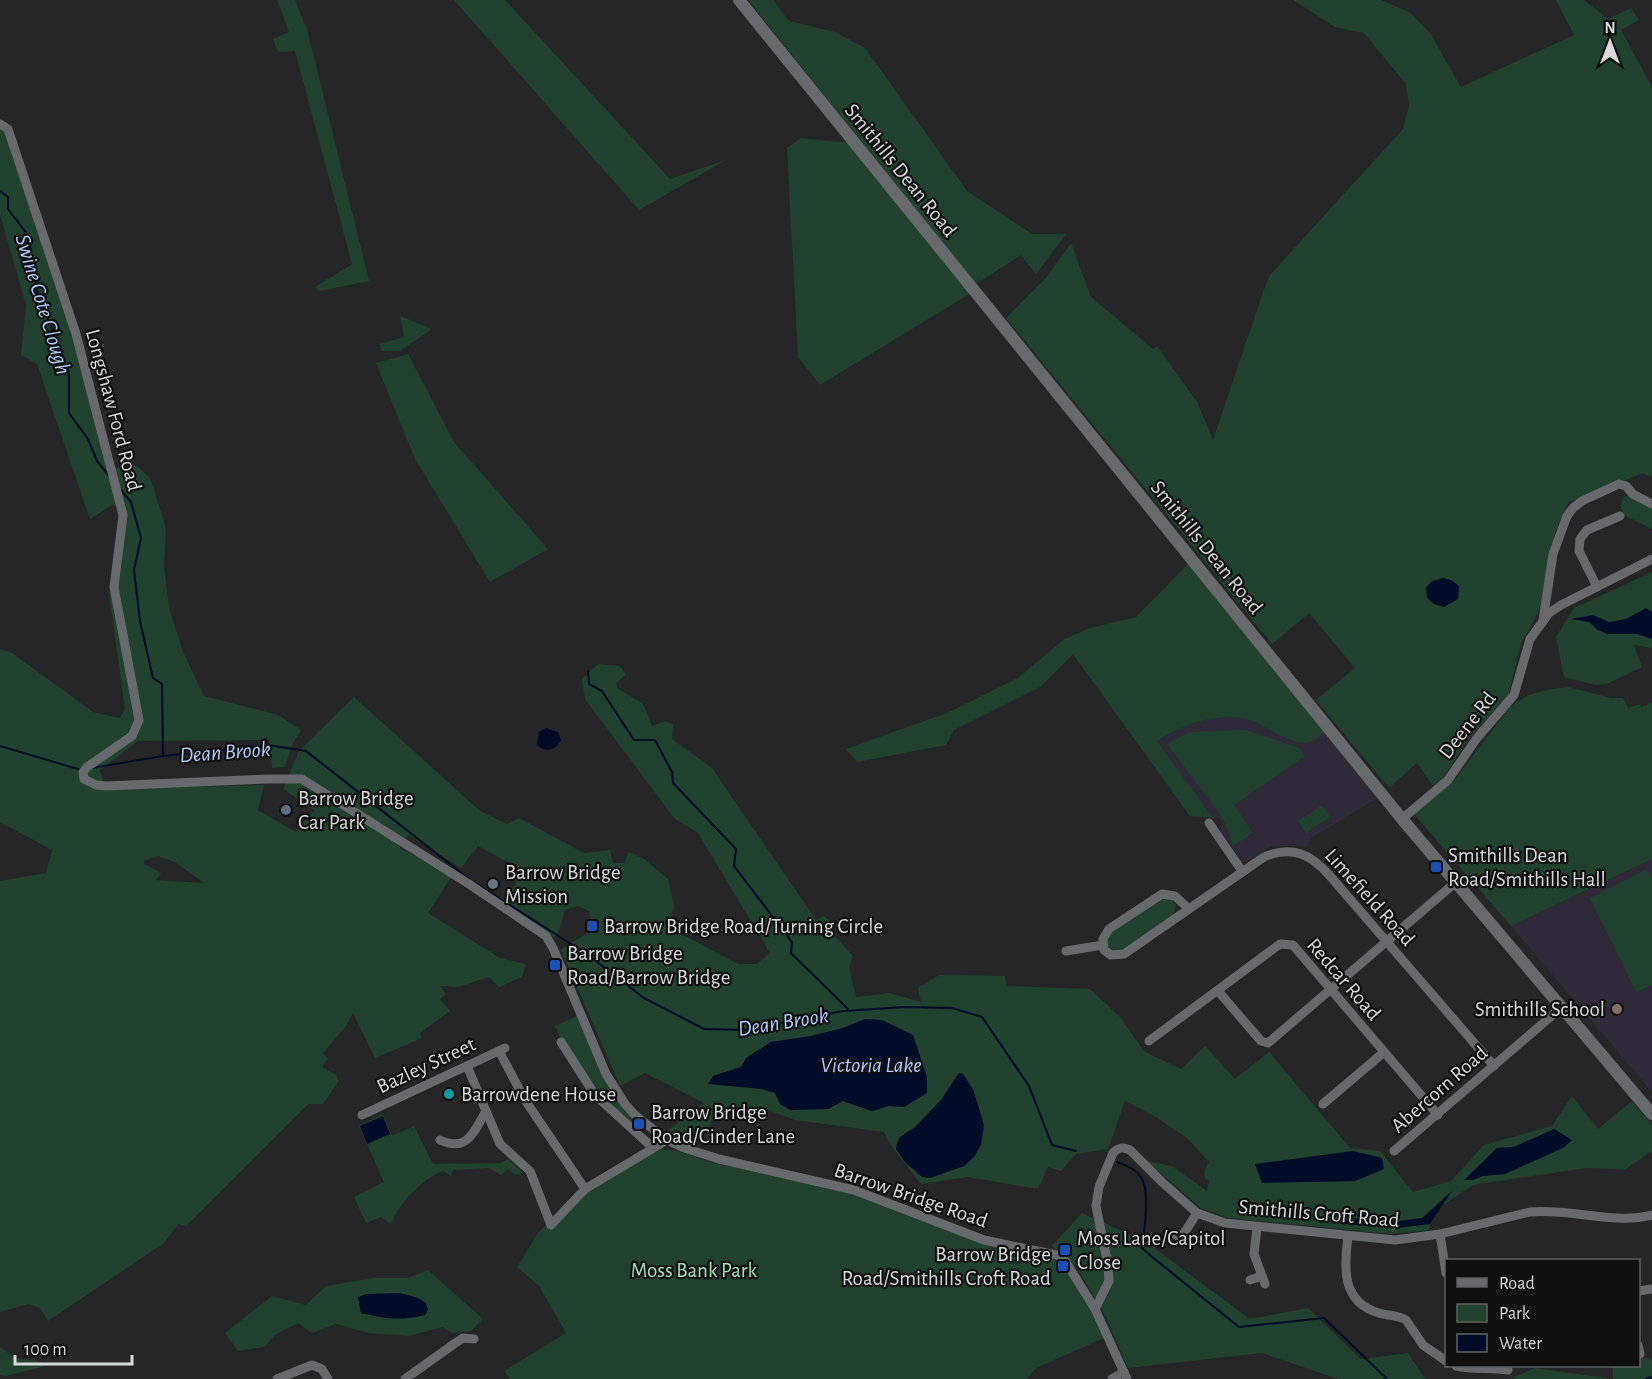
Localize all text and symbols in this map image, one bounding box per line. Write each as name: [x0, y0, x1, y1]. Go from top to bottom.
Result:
north arrow: [1580, 12, 1640, 72]
text: N: [1604, 20, 1616, 36]
street label: Smithills Dean Road: [841, 100, 961, 241]
water label: Swine Cote Clough: [11, 232, 75, 377]
street label: Longshaw Ford Road: [82, 327, 145, 493]
street label: Smithills Dean Road: [1147, 477, 1267, 618]
street label: Deene Rd: [1435, 688, 1500, 763]
water label: Dean Brook: [179, 738, 271, 766]
place label: Barrow Bridge Car Park: [298, 788, 414, 833]
marker: Barrow Bridge Car Park: [279, 803, 293, 817]
street label: Limefield Road: [1321, 845, 1419, 950]
place label: Smithills Dean Road/Smithills Hall: [1448, 845, 1606, 890]
marker: Smithills Dean Road/Smithills Hall: [1429, 860, 1443, 874]
place label: Barrow Bridge Mission: [505, 862, 621, 907]
marker: Barrow Bridge Mission: [486, 877, 500, 891]
place label: Barrow Bridge Road/Turning Circle: [604, 916, 883, 937]
marker: Barrow Bridge Road/Turning Circle: [585, 919, 599, 933]
street label: Redcar Road: [1303, 934, 1385, 1024]
place label: Barrow Bridge Road/Barrow Bridge: [567, 943, 730, 988]
marker: Barrow Bridge Road/Barrow Bridge: [548, 958, 562, 972]
place label: Smithills School: [1475, 999, 1605, 1020]
marker: Smithills School: [1610, 1002, 1624, 1016]
water label: Dean Brook: [736, 1004, 830, 1040]
street label: Bazley Street: [374, 1033, 479, 1097]
street label: Abercorn Road: [1387, 1042, 1492, 1137]
water label: Victoria Lake: [820, 1054, 922, 1076]
place label: Barrowdene House: [461, 1084, 616, 1105]
marker: Barrowdene House: [442, 1087, 456, 1101]
place label: Barrow Bridge Road/Cinder Lane: [651, 1102, 795, 1147]
marker: Barrow Bridge Road/Cinder Lane: [632, 1117, 646, 1131]
street label: Barrow Bridge Road: [831, 1159, 990, 1232]
street label: Smithills Croft Road: [1238, 1196, 1400, 1231]
place label: Moss Lane/Capitol Close: [1077, 1228, 1226, 1273]
marker: Moss Lane/Capitol Close: [1058, 1243, 1072, 1257]
place label: Barrow Bridge Road/Smithills Croft Road: [842, 1244, 1051, 1289]
marker: Barrow Bridge Road/Smithills Croft Road: [1056, 1259, 1070, 1273]
legend: [1445, 1259, 1640, 1367]
park label: Moss Bank Park: [631, 1260, 758, 1281]
text: Road: [1499, 1275, 1535, 1293]
text: Park: [1499, 1305, 1531, 1323]
scale bar: [15, 1328, 132, 1366]
text: Water: [1499, 1335, 1542, 1353]
text: 100 m: [24, 1341, 67, 1359]

